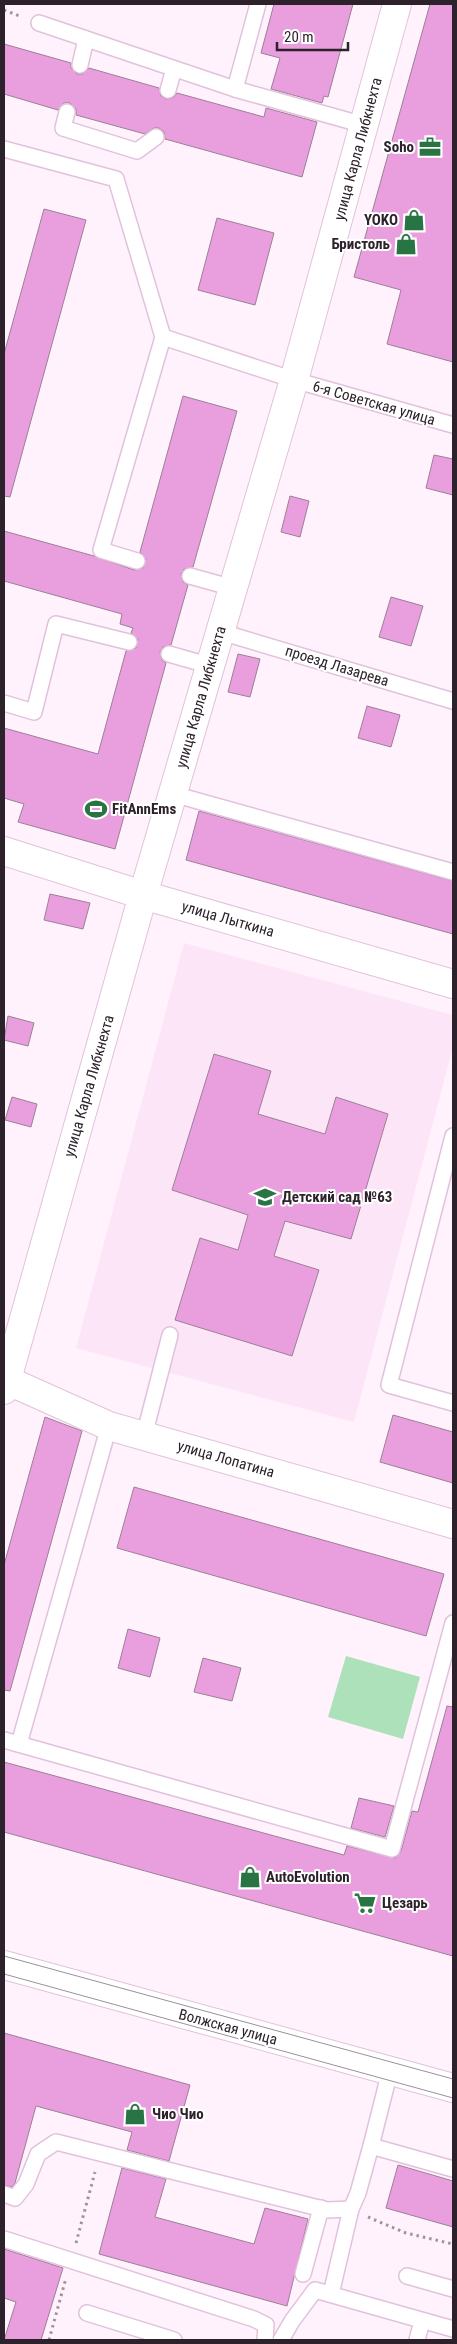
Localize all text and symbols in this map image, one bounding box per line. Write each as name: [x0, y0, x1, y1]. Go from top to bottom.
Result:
scale bar: [277, 20, 348, 52]
text: 20 m: [284, 28, 314, 46]
street label: улица Карла Либкнехта: [330, 76, 386, 222]
office icon: Soho: [417, 134, 443, 160]
place label: Soho: [384, 138, 414, 156]
shop icon: YOKO: [401, 207, 427, 233]
place label: YOKO: [364, 211, 398, 229]
shop icon: Бристоль: [393, 231, 419, 257]
place label: Бристоль: [331, 235, 391, 253]
street label: 6-я Советская улица: [311, 377, 437, 429]
street label: улица Карла Либкнехта: [172, 624, 230, 770]
street label: проезд Лазарева: [283, 642, 391, 690]
sports icon: FitAnnEms: [83, 796, 109, 822]
place label: FitAnnEms: [112, 800, 176, 818]
street label: улица Лыткина: [180, 897, 276, 941]
street label: улица Карла Либкнехта: [60, 1013, 118, 1159]
school or university icon: Детский сад №63: [252, 1184, 278, 1210]
place label: Детский сад №63: [282, 1188, 392, 1206]
street label: улица Лопатина: [175, 1437, 277, 1481]
shop icon: AutoEvolution: [237, 1864, 263, 1890]
place label: AutoEvolution: [266, 1868, 350, 1886]
supermarket icon: Цезарь: [352, 1890, 378, 1916]
place label: Цезарь: [382, 1894, 428, 1912]
street label: Волжская улица: [177, 2005, 279, 2049]
shop icon: Чио Чио: [122, 2101, 148, 2127]
place label: Чио Чио: [152, 2105, 204, 2123]

